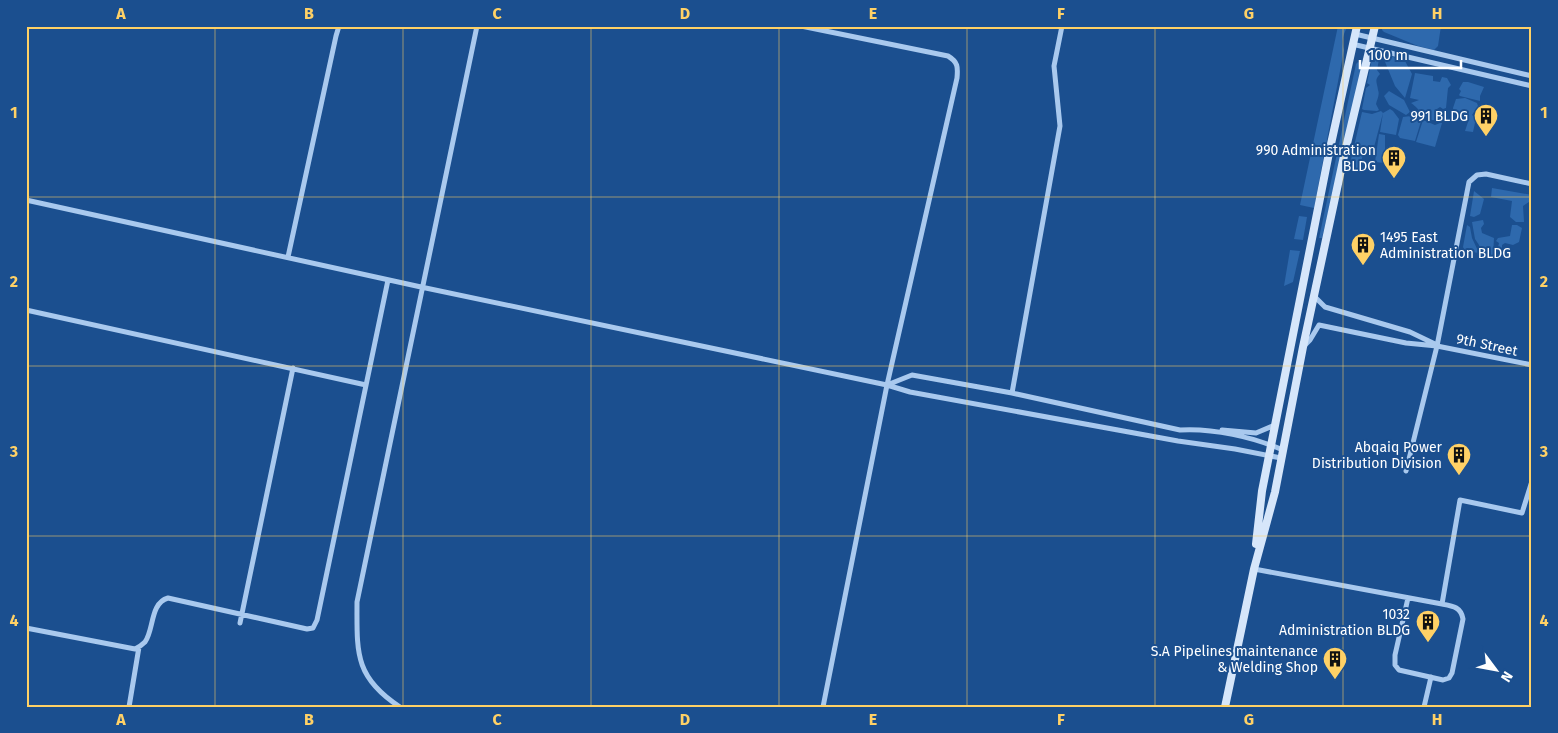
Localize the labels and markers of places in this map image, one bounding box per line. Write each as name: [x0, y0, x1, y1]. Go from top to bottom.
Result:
building icon: 991 BLDG: [1473, 103, 1499, 137]
place label: 991 BLDG: [1410, 108, 1468, 125]
place label: 990 Administration BLDG: [1256, 142, 1376, 175]
building icon: 990 Administration BLDG: [1381, 145, 1407, 179]
place label: 1495 East Administration BLDG: [1380, 229, 1511, 262]
building icon: 1495 East Administration BLDG: [1350, 232, 1376, 266]
place label: Abqaiq Power Distribution Division: [1312, 439, 1443, 472]
building icon: Abqaiq Power Distribution Division: [1446, 442, 1472, 476]
place label: 1032 Administration BLDG: [1279, 606, 1410, 639]
building icon: 1032 Administration BLDG: [1415, 609, 1441, 643]
place label: S.A Pipelines maintenance & Welding Shop: [1151, 643, 1318, 676]
building icon: S.A Pipelines maintenance & Welding Shop: [1322, 646, 1348, 680]

